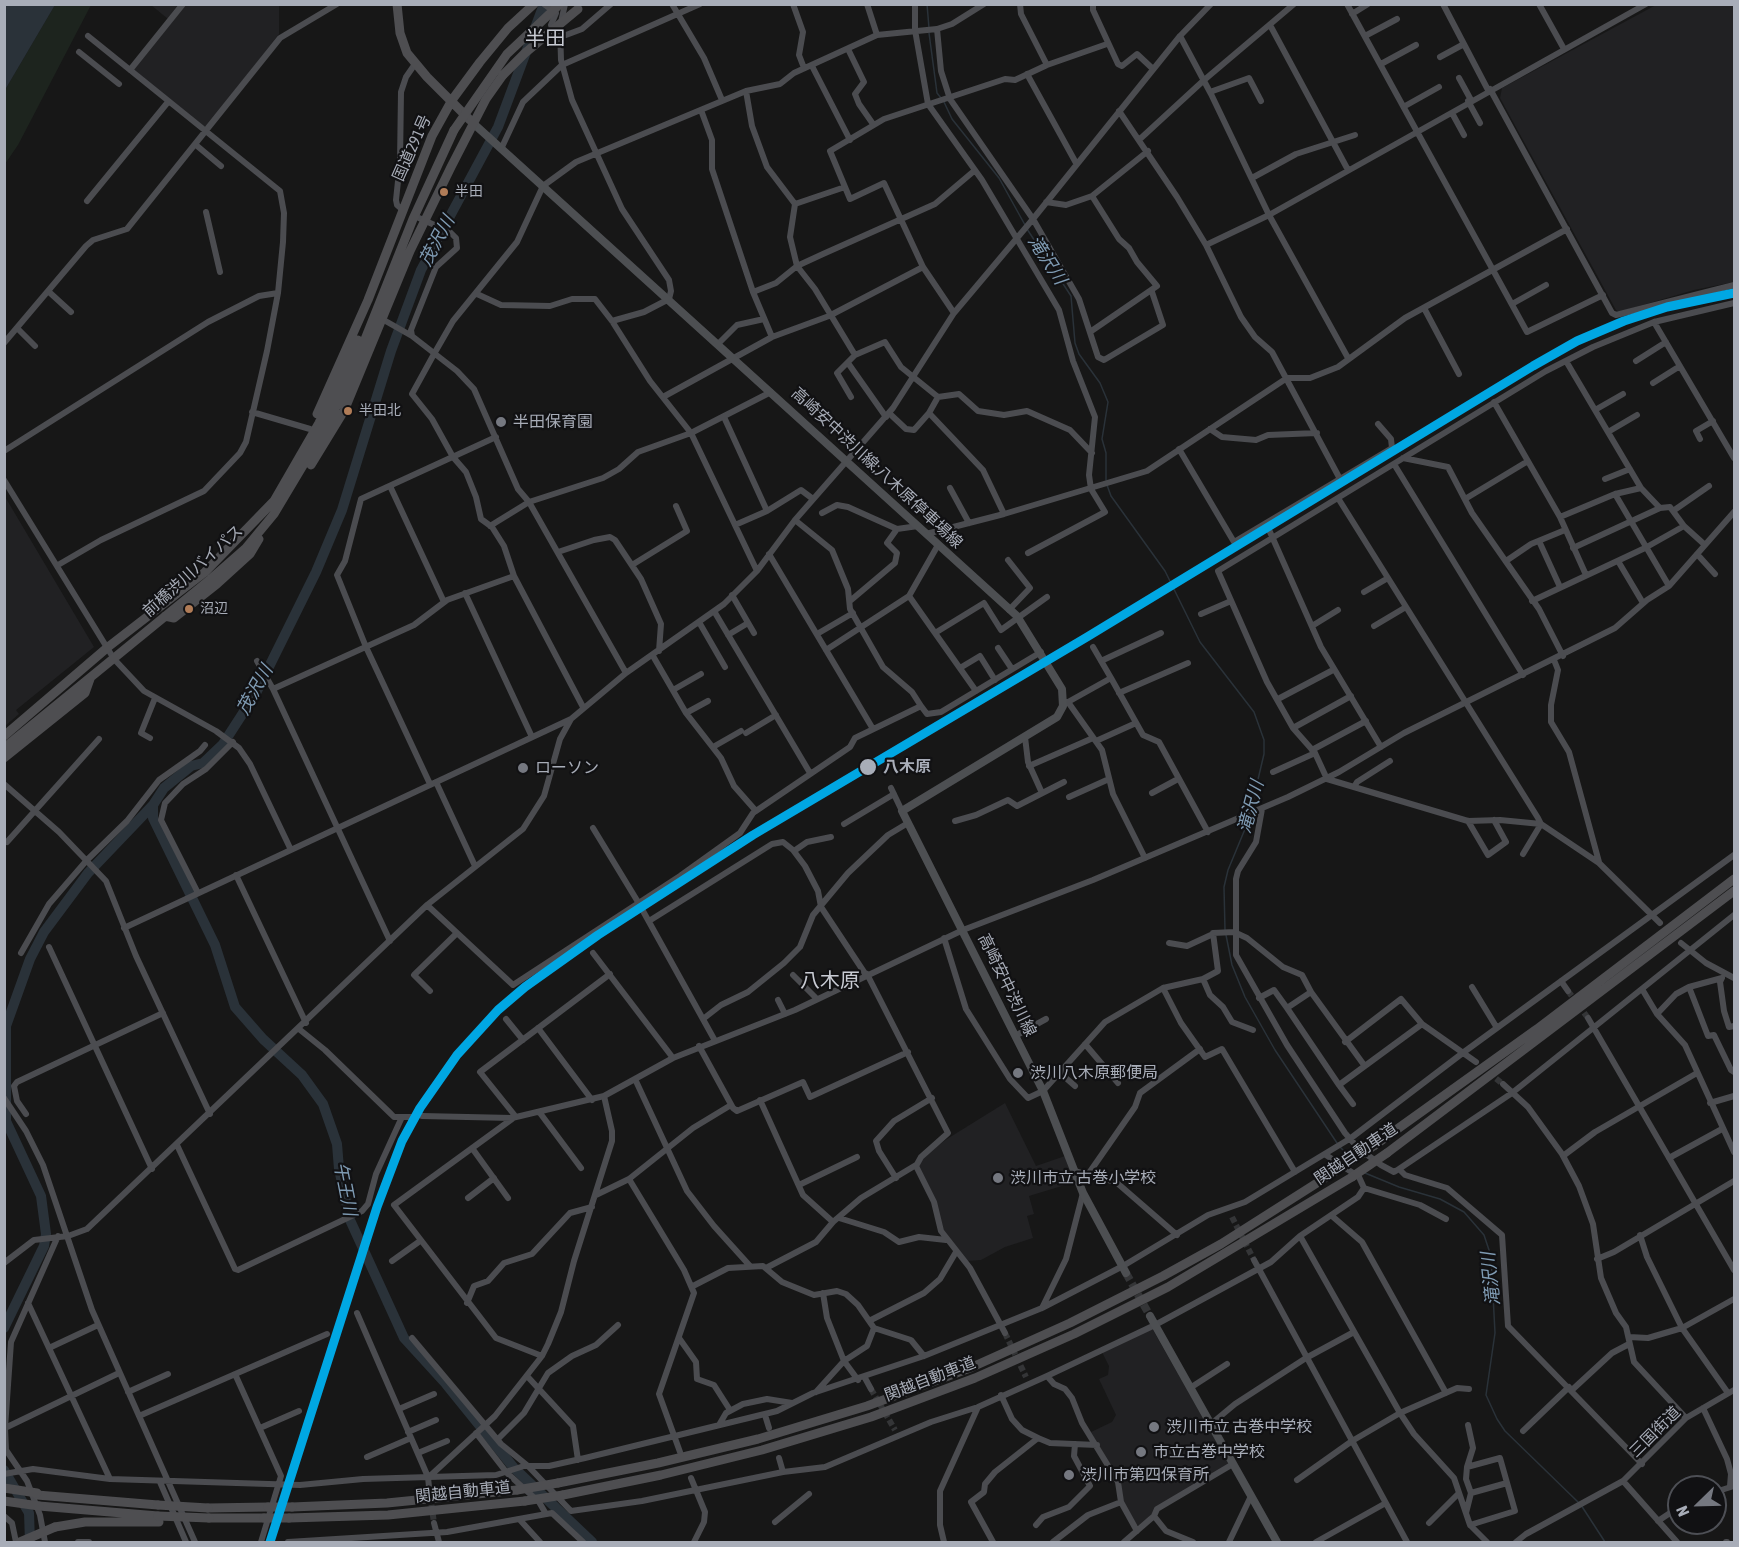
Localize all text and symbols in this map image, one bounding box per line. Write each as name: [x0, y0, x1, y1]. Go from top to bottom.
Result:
district label: 半田: [525, 27, 565, 51]
street label: 国道291号: [389, 112, 435, 184]
place label: 半田: [455, 184, 483, 200]
marker: 半田: [438, 186, 450, 198]
water label: 茂沢川: [415, 212, 459, 270]
water label: 滝沢川: [1023, 231, 1071, 289]
street label: 高崎安中渋川線;八木原停車場線: [787, 384, 967, 552]
place label: 半田北: [359, 403, 401, 419]
marker: 半田北: [342, 405, 354, 417]
place label: 半田保育園: [513, 412, 593, 432]
marker: 半田保育園: [494, 415, 508, 429]
street label: 前橋渋川バイパス: [139, 521, 247, 621]
place label: 沼辺: [200, 601, 228, 617]
marker: 沼辺: [183, 603, 195, 615]
water label: 茂沢川: [232, 661, 278, 719]
marker: 八木原: [858, 757, 878, 777]
place label: 八木原: [883, 757, 931, 777]
place label: ローソン: [535, 758, 599, 778]
marker: ローソン: [516, 761, 530, 775]
water label: 滝沢川: [1234, 778, 1268, 836]
street label: 高崎安中渋川線: [974, 930, 1040, 1040]
district label: 八木原: [800, 969, 860, 993]
place label: 渋川八木原郵便局: [1030, 1063, 1158, 1083]
marker: 渋川八木原郵便局: [1011, 1066, 1025, 1080]
street label: 関越自動車道: [1311, 1119, 1401, 1189]
water label: 午王川: [329, 1160, 361, 1218]
place label: 渋川市立 古巻小学校: [1010, 1168, 1156, 1188]
marker: 渋川市立 古巻小学校: [991, 1171, 1005, 1185]
water label: 滝沢川: [1477, 1251, 1505, 1307]
street label: 関越自動車道: [882, 1353, 978, 1405]
street label: 三国街道: [1626, 1403, 1684, 1461]
place label: 渋川市立 古巻中学校: [1166, 1417, 1312, 1437]
marker: 渋川市立 古巻中学校: [1147, 1420, 1161, 1434]
place label: 市立古巻中学校: [1153, 1442, 1265, 1462]
marker: 市立古巻中学校: [1134, 1445, 1148, 1459]
place label: 渋川市第四保育所: [1081, 1465, 1209, 1485]
marker: 渋川市第四保育所: [1062, 1468, 1076, 1482]
north arrow: [1667, 1475, 1727, 1535]
street label: 関越自動車道: [414, 1477, 512, 1507]
text: N: [1672, 1503, 1692, 1519]

